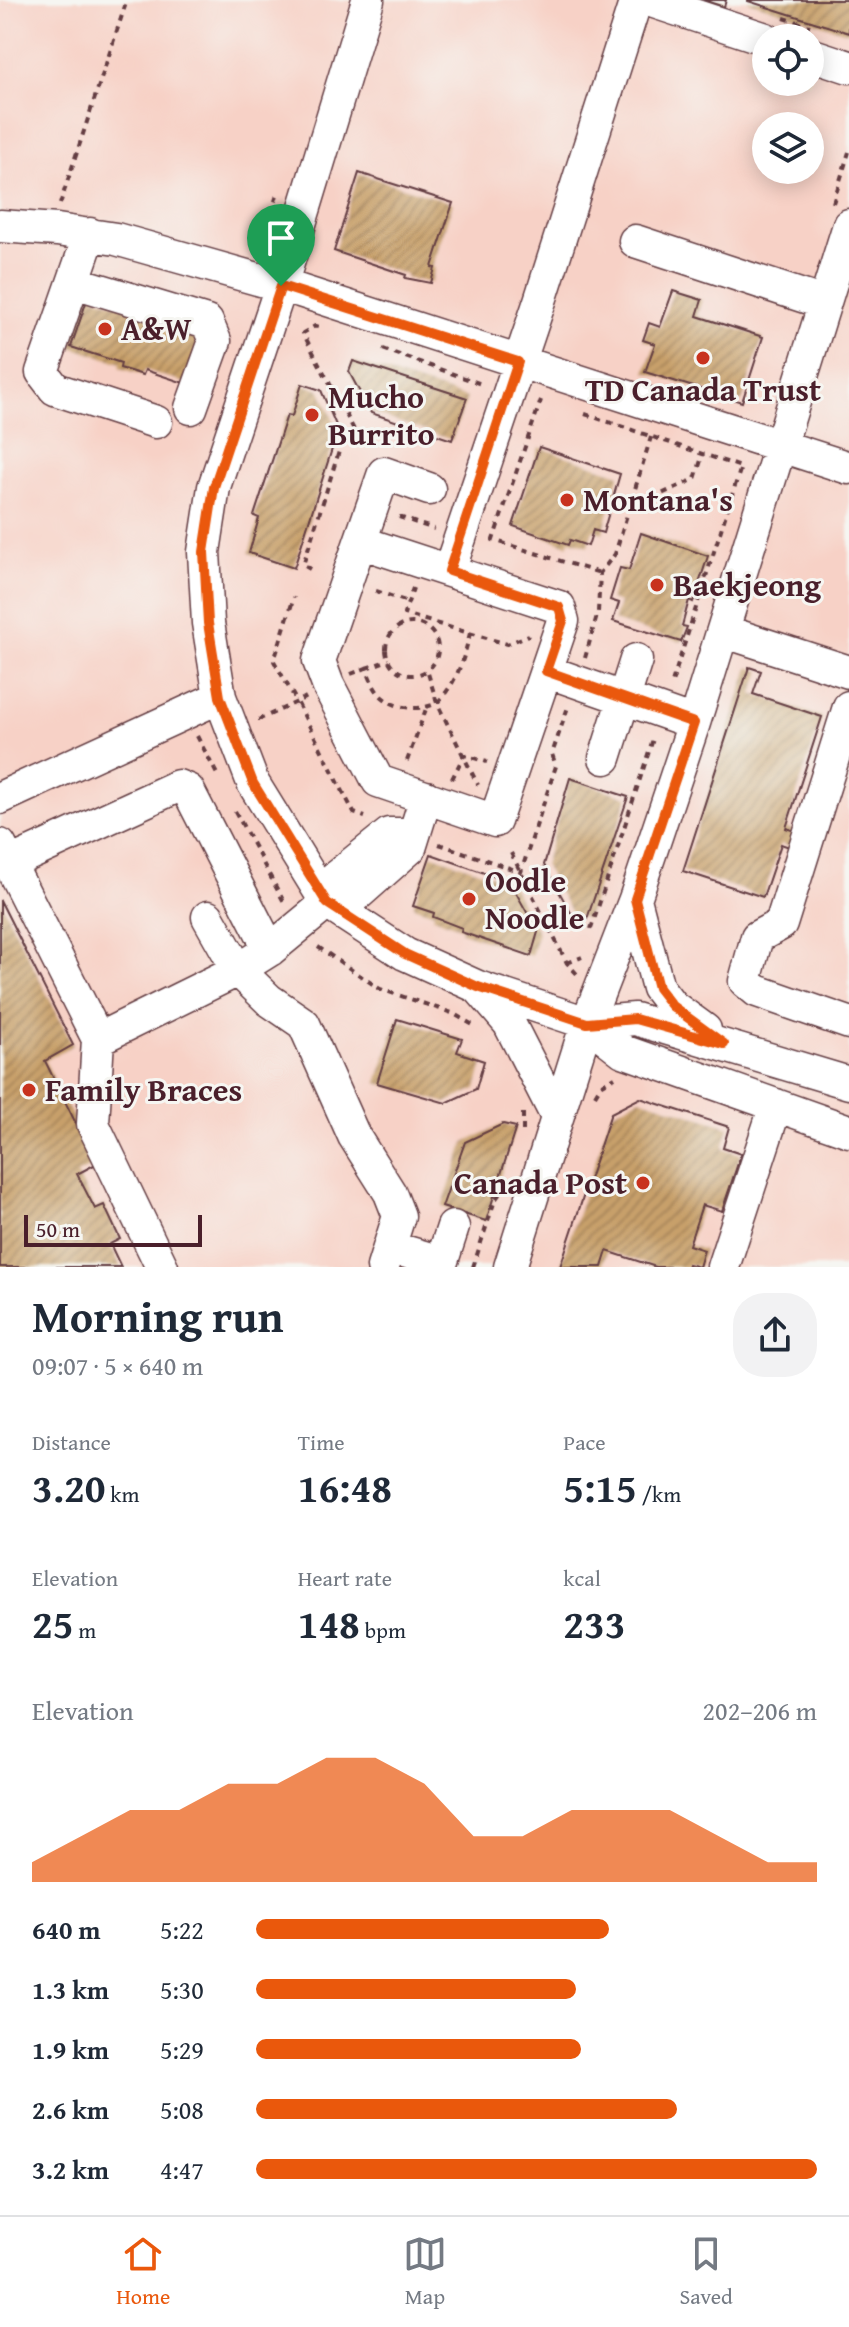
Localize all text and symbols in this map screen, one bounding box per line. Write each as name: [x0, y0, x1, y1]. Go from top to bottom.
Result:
map controls: [752, 24, 824, 184]
button: locate: [752, 24, 824, 96]
button: layers: [752, 112, 824, 184]
pin: [247, 204, 315, 286]
icon: arrive: [259, 216, 303, 260]
place label: A&W: [121, 305, 192, 352]
marker: A&W: [96, 320, 114, 338]
marker: TD Canada Trust: [694, 349, 712, 367]
place label: TD Canada Trust: [585, 366, 821, 413]
place label: Mucho Burrito: [328, 373, 435, 457]
marker: Mucho Burrito: [303, 406, 321, 424]
place label: Montana's: [583, 476, 733, 523]
marker: Montana's: [558, 491, 576, 509]
place label: Baekjeong: [673, 561, 821, 608]
marker: Baekjeong: [648, 576, 666, 594]
place label: Oodle Noodle: [485, 857, 584, 941]
marker: Oodle Noodle: [460, 890, 478, 908]
place label: Family Braces: [45, 1066, 242, 1113]
marker: Family Braces: [20, 1081, 38, 1099]
place label: Canada Post: [454, 1159, 627, 1206]
marker: Canada Post: [634, 1174, 652, 1192]
scale bar: [24, 1211, 202, 1247]
text: 50 m: [36, 1213, 80, 1245]
text: Morning run: [32, 1284, 283, 1348]
button: share: [733, 1293, 817, 1377]
text: 09:07 · 5 × 640 m: [32, 1346, 203, 1385]
text: Distance: [32, 1426, 111, 1458]
text: Time: [298, 1426, 344, 1458]
text: Pace: [563, 1426, 606, 1458]
text: 3.20: [32, 1458, 105, 1517]
text: 16:48: [298, 1458, 392, 1517]
text: 5:15: [563, 1458, 637, 1517]
text: km: [105, 1478, 139, 1510]
text: /km: [637, 1478, 681, 1510]
text: Elevation: [32, 1562, 118, 1594]
text: Heart rate: [298, 1562, 392, 1594]
text: kcal: [563, 1562, 601, 1594]
text: 25: [32, 1594, 73, 1653]
text: 148: [298, 1594, 360, 1653]
text: 233: [563, 1594, 626, 1653]
text: m: [73, 1614, 96, 1646]
text: bpm: [360, 1614, 406, 1646]
text: Elevation: [32, 1691, 134, 1730]
text: 202–206 m: [703, 1691, 817, 1730]
text: 640 m: [32, 1910, 100, 1949]
text: 5:22: [160, 1910, 204, 1949]
text: 1.3 km: [32, 1970, 109, 2009]
text: 5:30: [160, 1970, 204, 2009]
text: 1.9 km: [32, 2030, 109, 2069]
text: 5:29: [160, 2030, 204, 2069]
text: 2.6 km: [32, 2090, 109, 2129]
text: 5:08: [160, 2090, 204, 2129]
text: 3.2 km: [32, 2150, 109, 2189]
text: 4:47: [160, 2150, 204, 2189]
tab: Home: [116, 2232, 170, 2312]
tab: Map: [403, 2232, 447, 2312]
tab: Saved: [679, 2232, 733, 2312]

